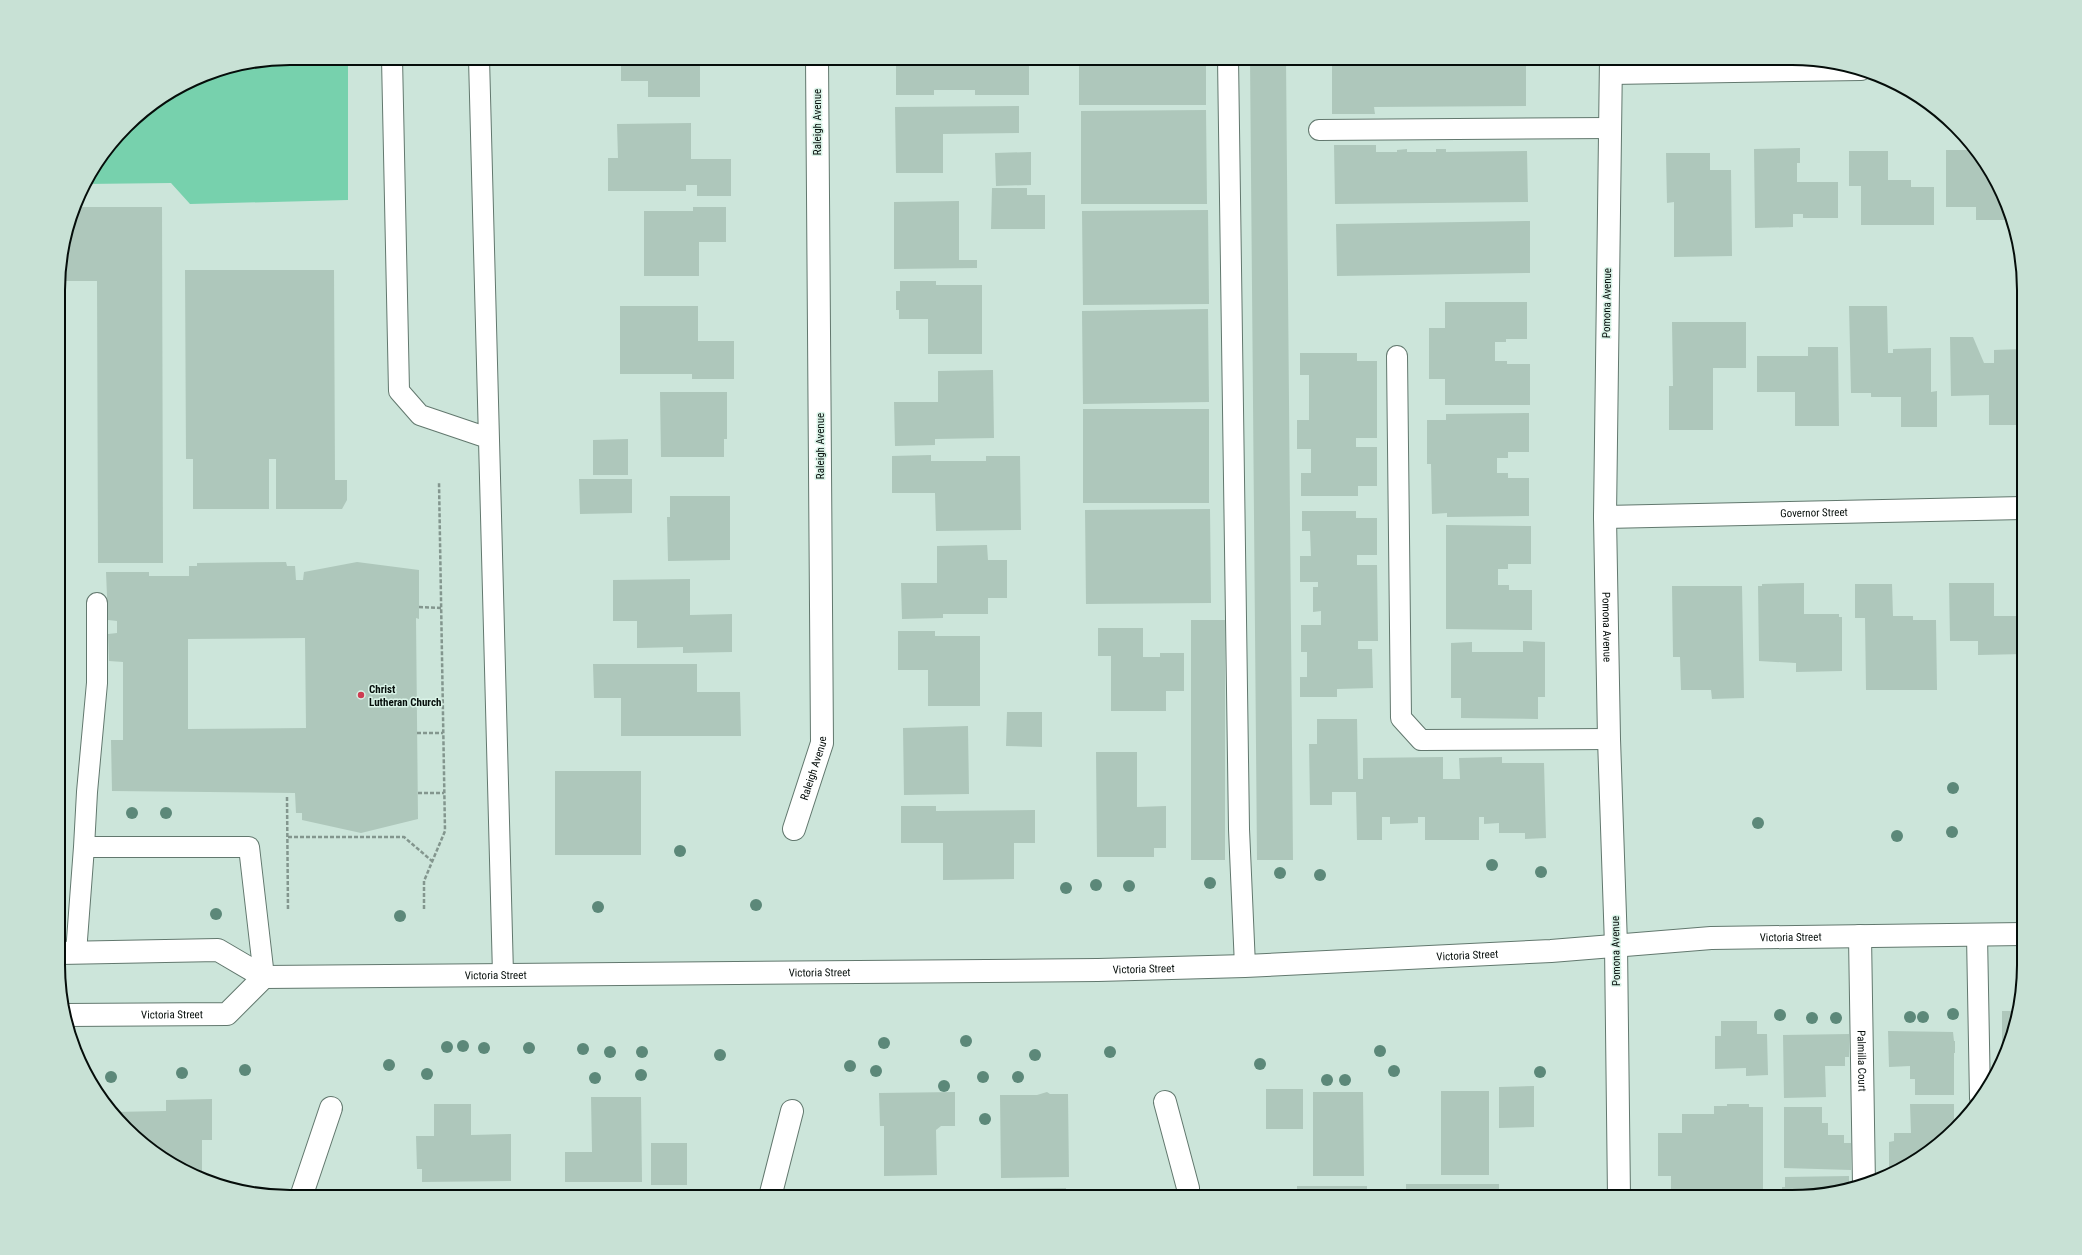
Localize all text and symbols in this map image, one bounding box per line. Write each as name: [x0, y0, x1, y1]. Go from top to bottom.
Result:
street label: Raleigh Avenue: [811, 89, 824, 155]
street label: Pomona Avenue: [1600, 268, 1614, 338]
street label: Raleigh Avenue: [814, 413, 827, 479]
street label: Governor Street: [1780, 505, 1848, 520]
street label: Pomona Avenue: [1600, 592, 1614, 662]
place label: Christ Lutheran Church: [369, 683, 441, 709]
marker: Christ Lutheran Church: [356, 690, 366, 700]
street label: Raleigh Avenue: [797, 736, 829, 802]
street label: Pomona Avenue: [1609, 916, 1623, 986]
street label: Victoria Street: [1760, 930, 1822, 944]
street label: Victoria Street: [1436, 947, 1499, 963]
street label: Victoria Street: [1112, 961, 1175, 976]
street label: Victoria Street: [789, 966, 851, 979]
street label: Victoria Street: [465, 968, 527, 982]
street label: Victoria Street: [141, 1008, 203, 1021]
street label: Palmilla Court: [1855, 1030, 1869, 1092]

